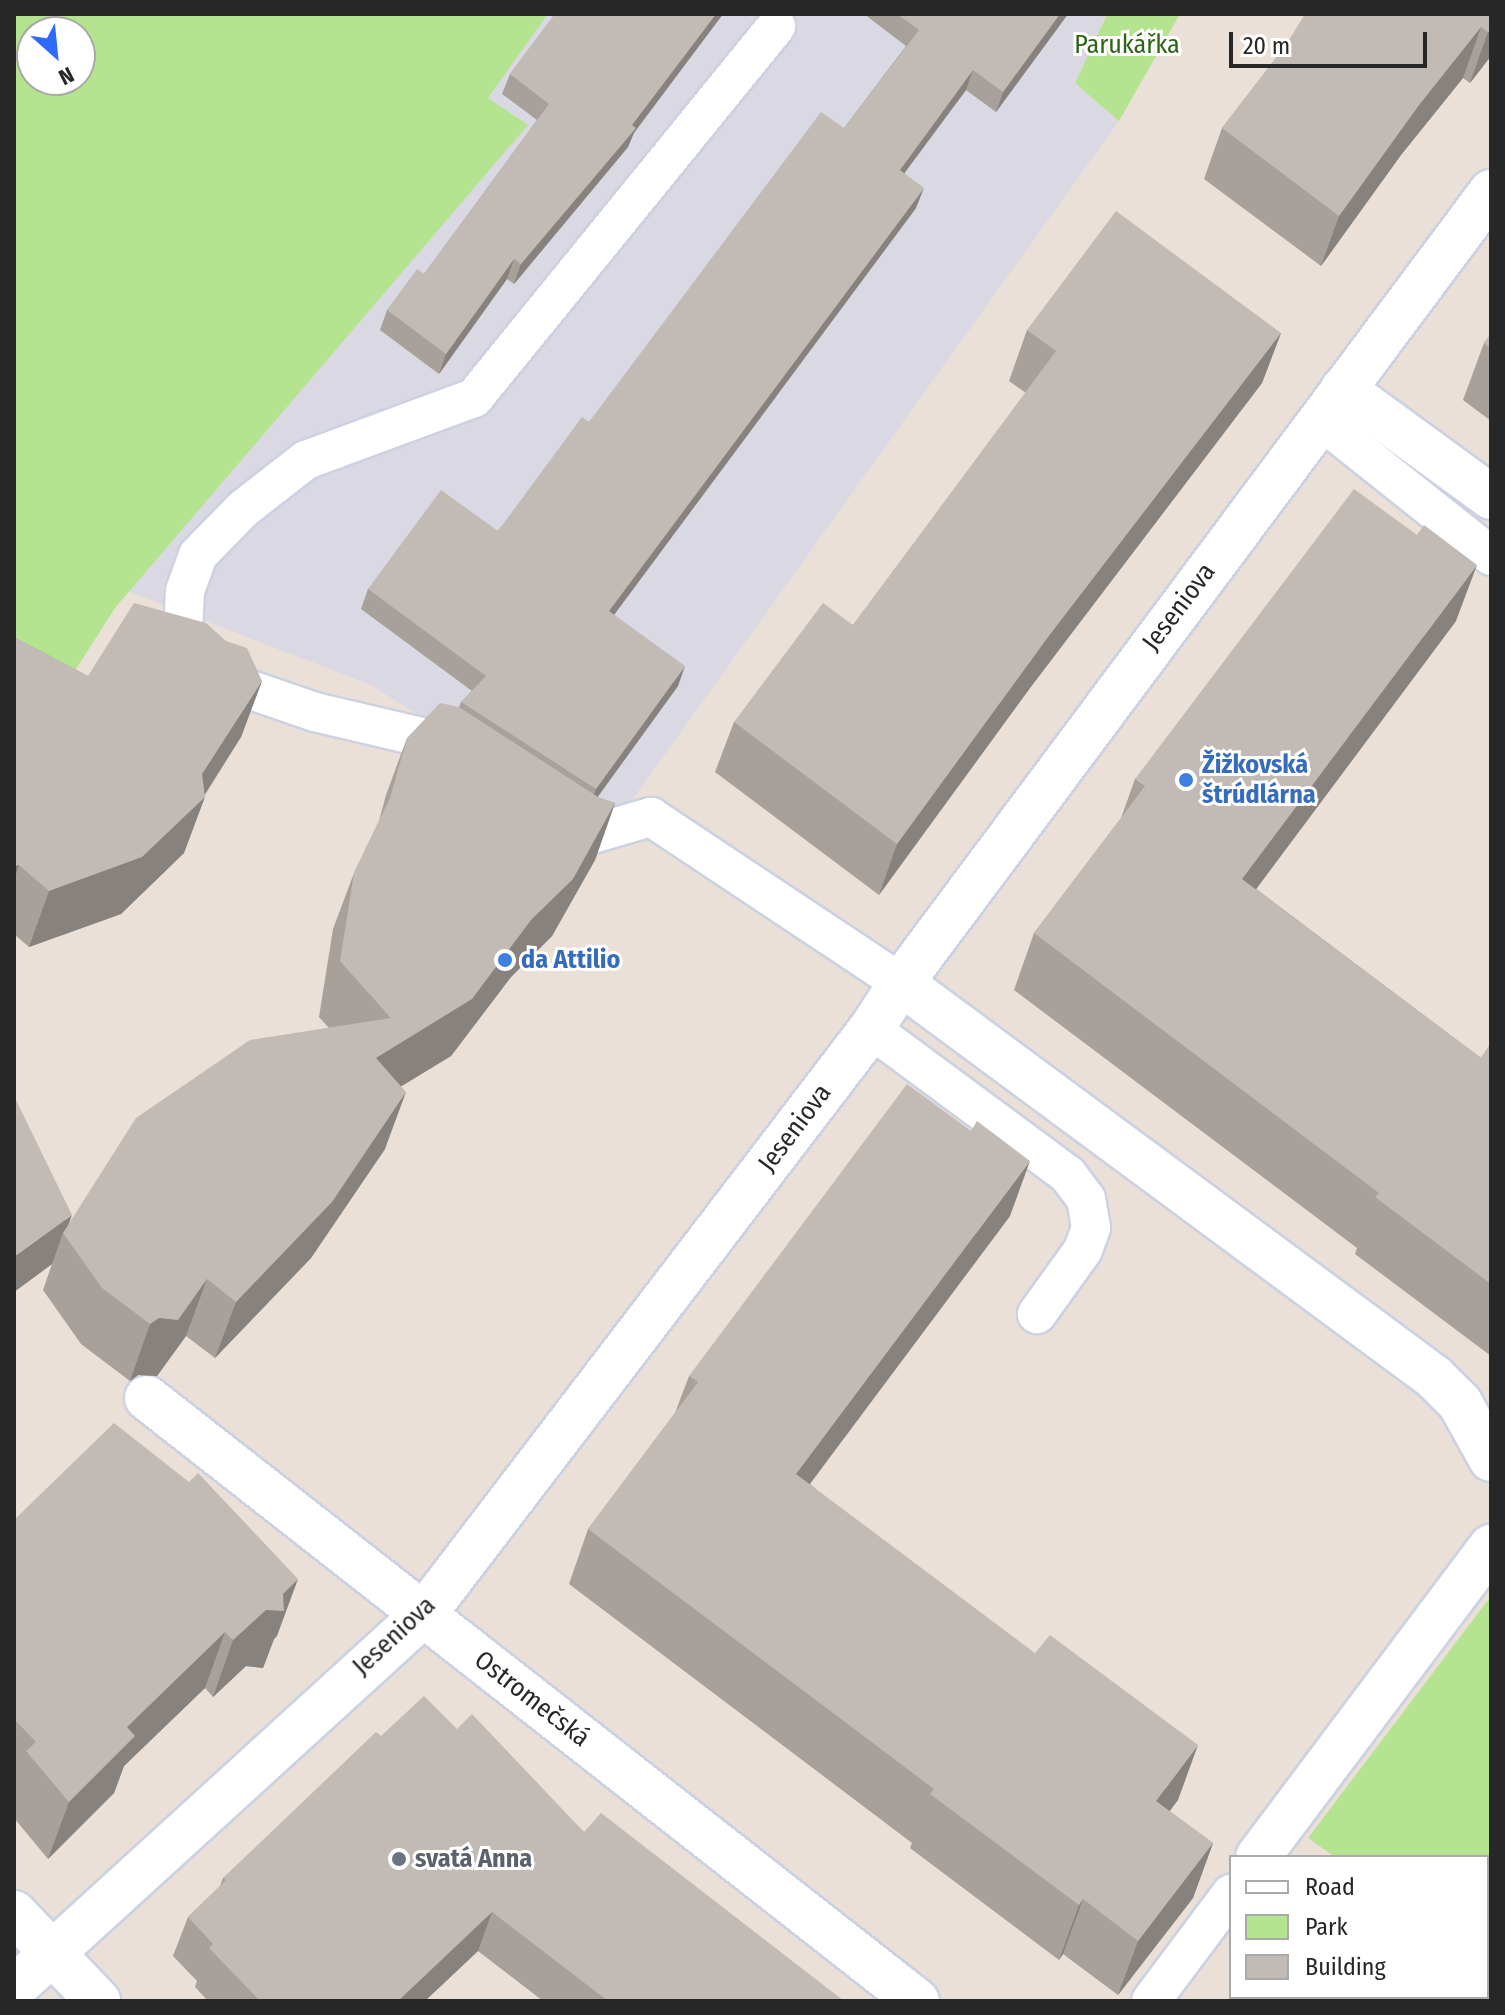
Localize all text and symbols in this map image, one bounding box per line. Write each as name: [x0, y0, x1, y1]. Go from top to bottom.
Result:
north arrow: [16, 16, 96, 96]
scale bar: [1233, 16, 1431, 66]
park label: Parukářka: [1074, 29, 1180, 61]
text: 20 m: [1243, 32, 1290, 60]
text: N: [54, 61, 78, 91]
street label: Jeseniova: [1136, 557, 1222, 657]
place label: Žižkovská štrúdlárna: [1202, 749, 1316, 810]
marker: Žižkovská štrúdlárna: [1177, 771, 1195, 789]
place label: da Attilio: [521, 944, 620, 976]
marker: da Attilio: [496, 951, 514, 969]
street label: Jeseniova: [752, 1078, 838, 1178]
street label: Jeseniova: [346, 1590, 442, 1682]
street label: Ostromečská: [468, 1644, 596, 1754]
place label: svatá Anna: [415, 1843, 532, 1875]
marker: svatá Anna: [390, 1850, 408, 1868]
legend: [1229, 1855, 1489, 1999]
text: Road: [1305, 1873, 1355, 1901]
text: Park: [1305, 1913, 1348, 1941]
text: Building: [1305, 1953, 1386, 1981]

